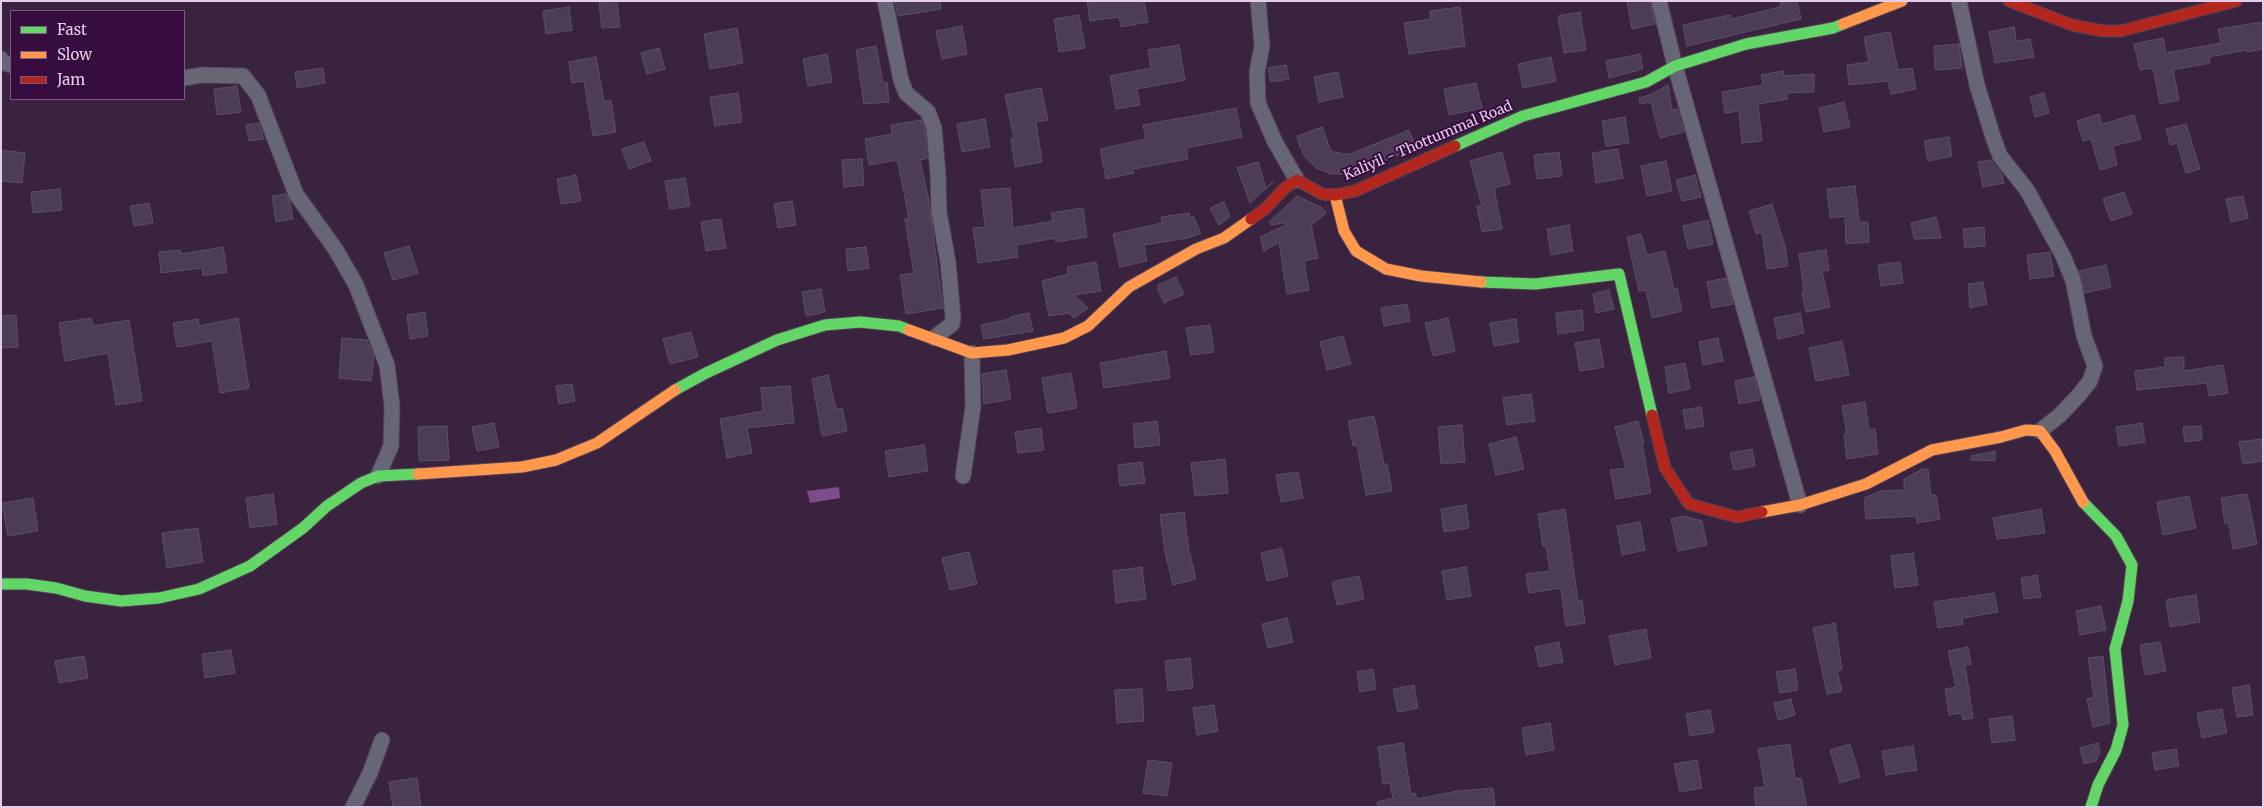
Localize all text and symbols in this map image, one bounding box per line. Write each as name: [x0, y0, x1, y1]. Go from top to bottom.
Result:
legend: [10, 10, 185, 100]
text: Fast: [57, 20, 87, 39]
text: Slow: [57, 45, 92, 64]
text: Jam: [57, 70, 85, 89]
street label: Kaliyil - Thottummal Road: [1341, 98, 1515, 184]

